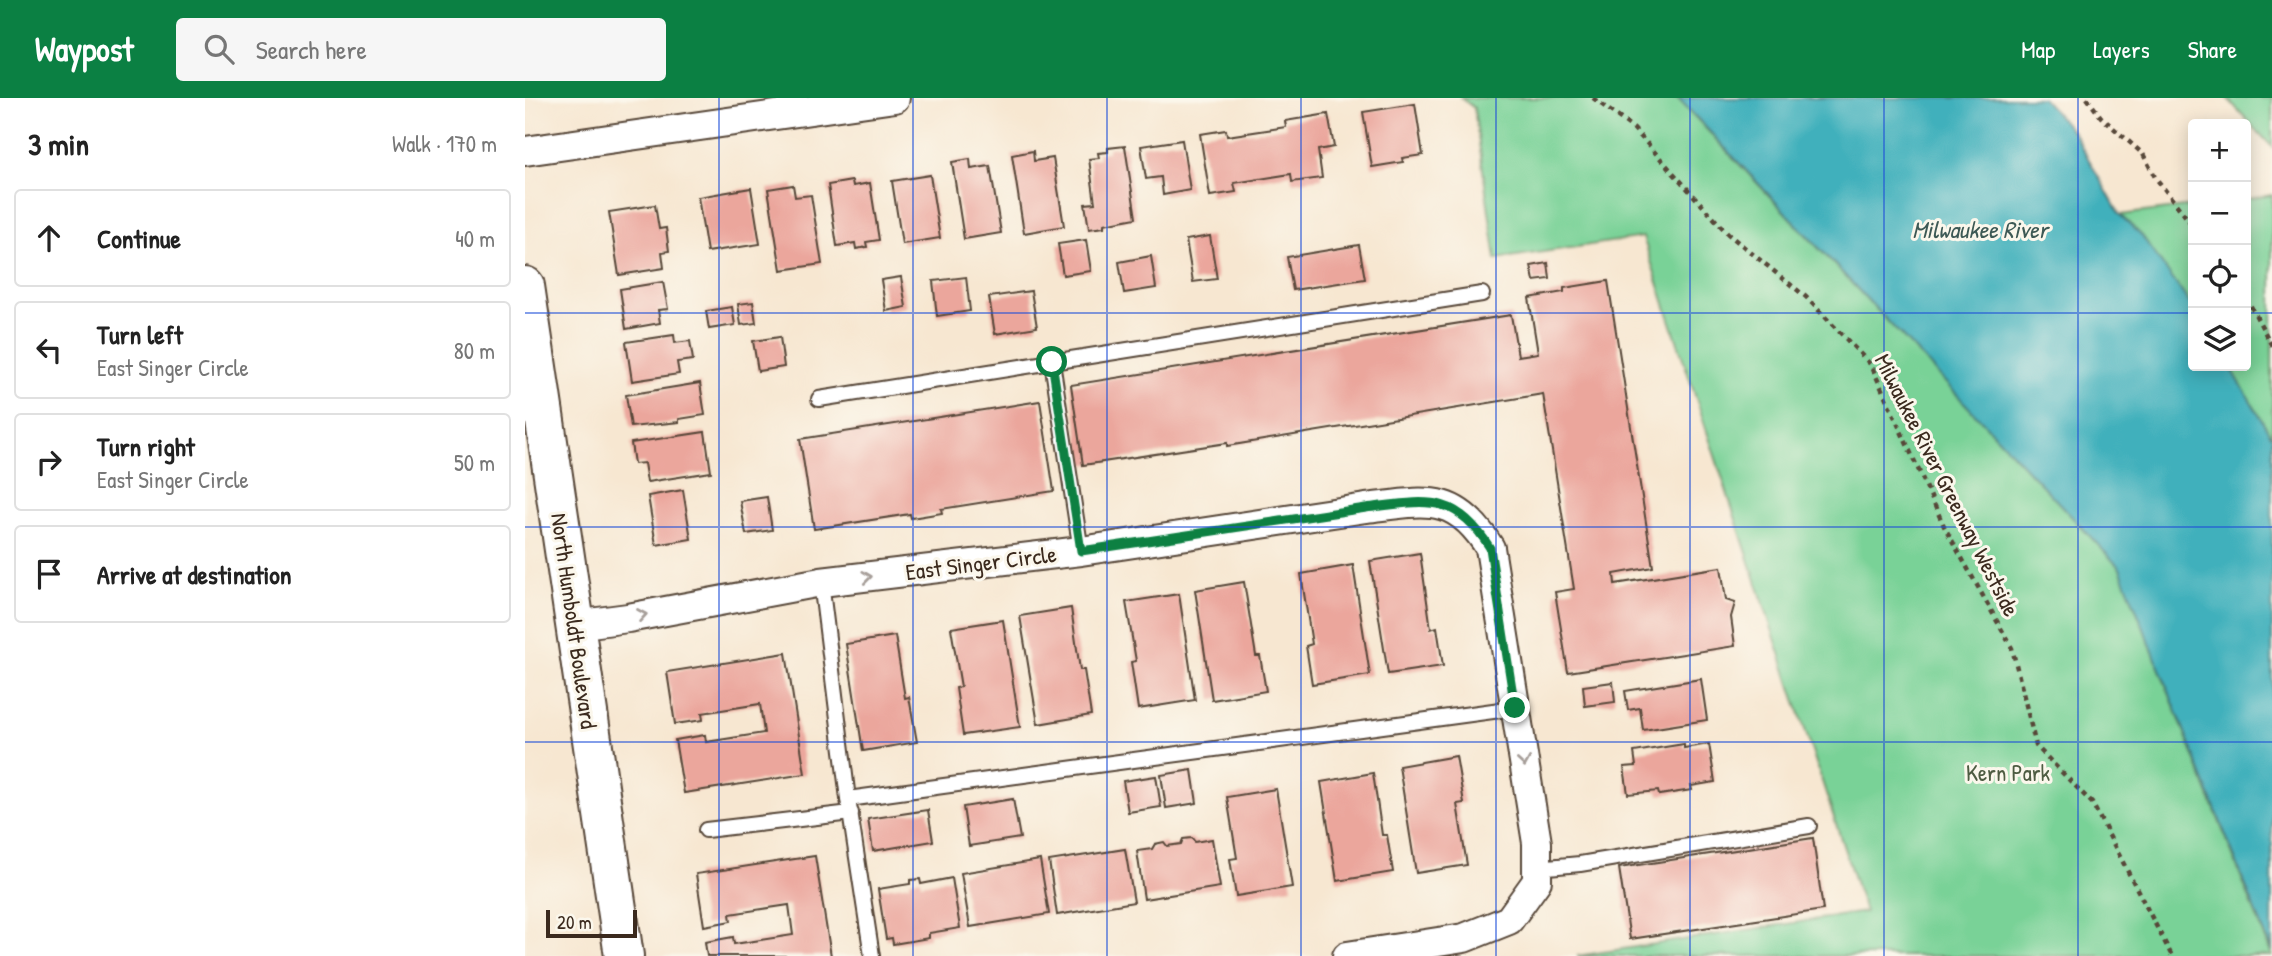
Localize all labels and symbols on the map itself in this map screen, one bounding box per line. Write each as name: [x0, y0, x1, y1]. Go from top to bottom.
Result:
water label: Milwaukee River: [1912, 213, 2050, 245]
route start: [1036, 346, 1067, 377]
street label: Milwaukee River Greenway Westside: [1868, 348, 2027, 621]
street label: North Humboldt Boulevard: [544, 511, 605, 731]
street label: East Singer Circle: [904, 538, 1058, 587]
one-way arrow: [861, 569, 873, 584]
one-way arrow: [636, 608, 648, 623]
route end: [1499, 692, 1530, 723]
one-way arrow: [1516, 756, 1531, 768]
park label: Kern Park: [1966, 757, 2051, 788]
scale bar: [546, 907, 637, 939]

